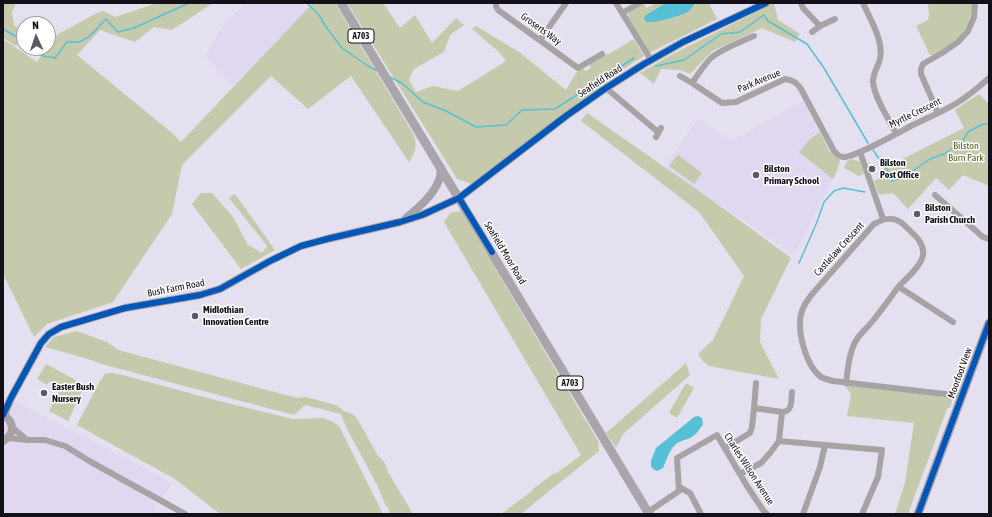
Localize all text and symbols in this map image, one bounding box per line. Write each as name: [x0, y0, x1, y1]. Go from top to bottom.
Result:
street label: Groserts Way: [518, 10, 564, 48]
north arrow: [16, 16, 56, 56]
text: N: [32, 19, 39, 31]
road number: A703: [348, 29, 374, 43]
street label: Seafield Road: [575, 62, 625, 100]
street label: Park Avenue: [736, 67, 782, 95]
street label: Myrtle Crescent: [887, 95, 943, 131]
park label: Bilston Burn Park: [948, 140, 984, 164]
place label: Bilston Post Office: [880, 157, 919, 180]
place label: Bilston Primary School: [764, 163, 819, 186]
marker: Bilston Post Office: [867, 164, 877, 174]
marker: Bilston Primary School: [751, 170, 761, 180]
place label: Bilston Parish Church: [925, 202, 975, 226]
marker: Bilston Parish Church: [912, 209, 922, 219]
street label: Seafield Moor Road: [482, 219, 528, 287]
street label: Castlelaw Crescent: [812, 219, 866, 279]
street label: Bush Farm Road: [146, 277, 206, 299]
place label: Midlothian Innovation Centre: [203, 304, 269, 328]
marker: Midlothian Innovation Centre: [190, 311, 200, 321]
street label: Moorfoot View: [945, 346, 975, 400]
road number: A703: [557, 376, 583, 390]
place label: Easter Bush Nursery: [52, 381, 94, 404]
marker: Easter Bush Nursery: [39, 388, 49, 398]
street label: Charles Wilson Avenue: [721, 431, 777, 507]

